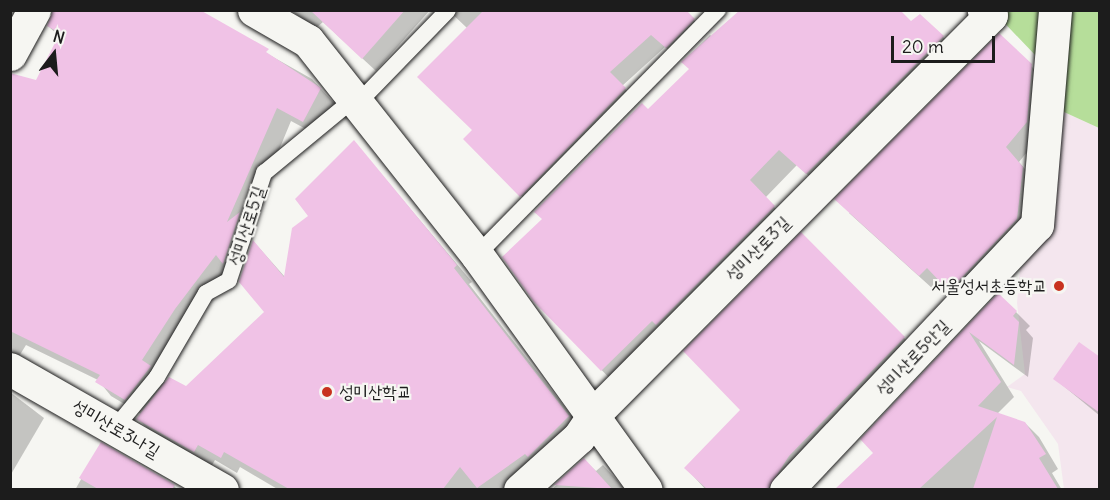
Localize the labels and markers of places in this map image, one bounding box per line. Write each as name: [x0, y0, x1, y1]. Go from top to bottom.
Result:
place label: 서울성서초등학교: [931, 275, 1047, 297]
marker: 서울성서초등학교: [1052, 279, 1066, 293]
place label: 성미산학교: [339, 381, 411, 403]
marker: 성미산학교: [320, 385, 334, 399]

